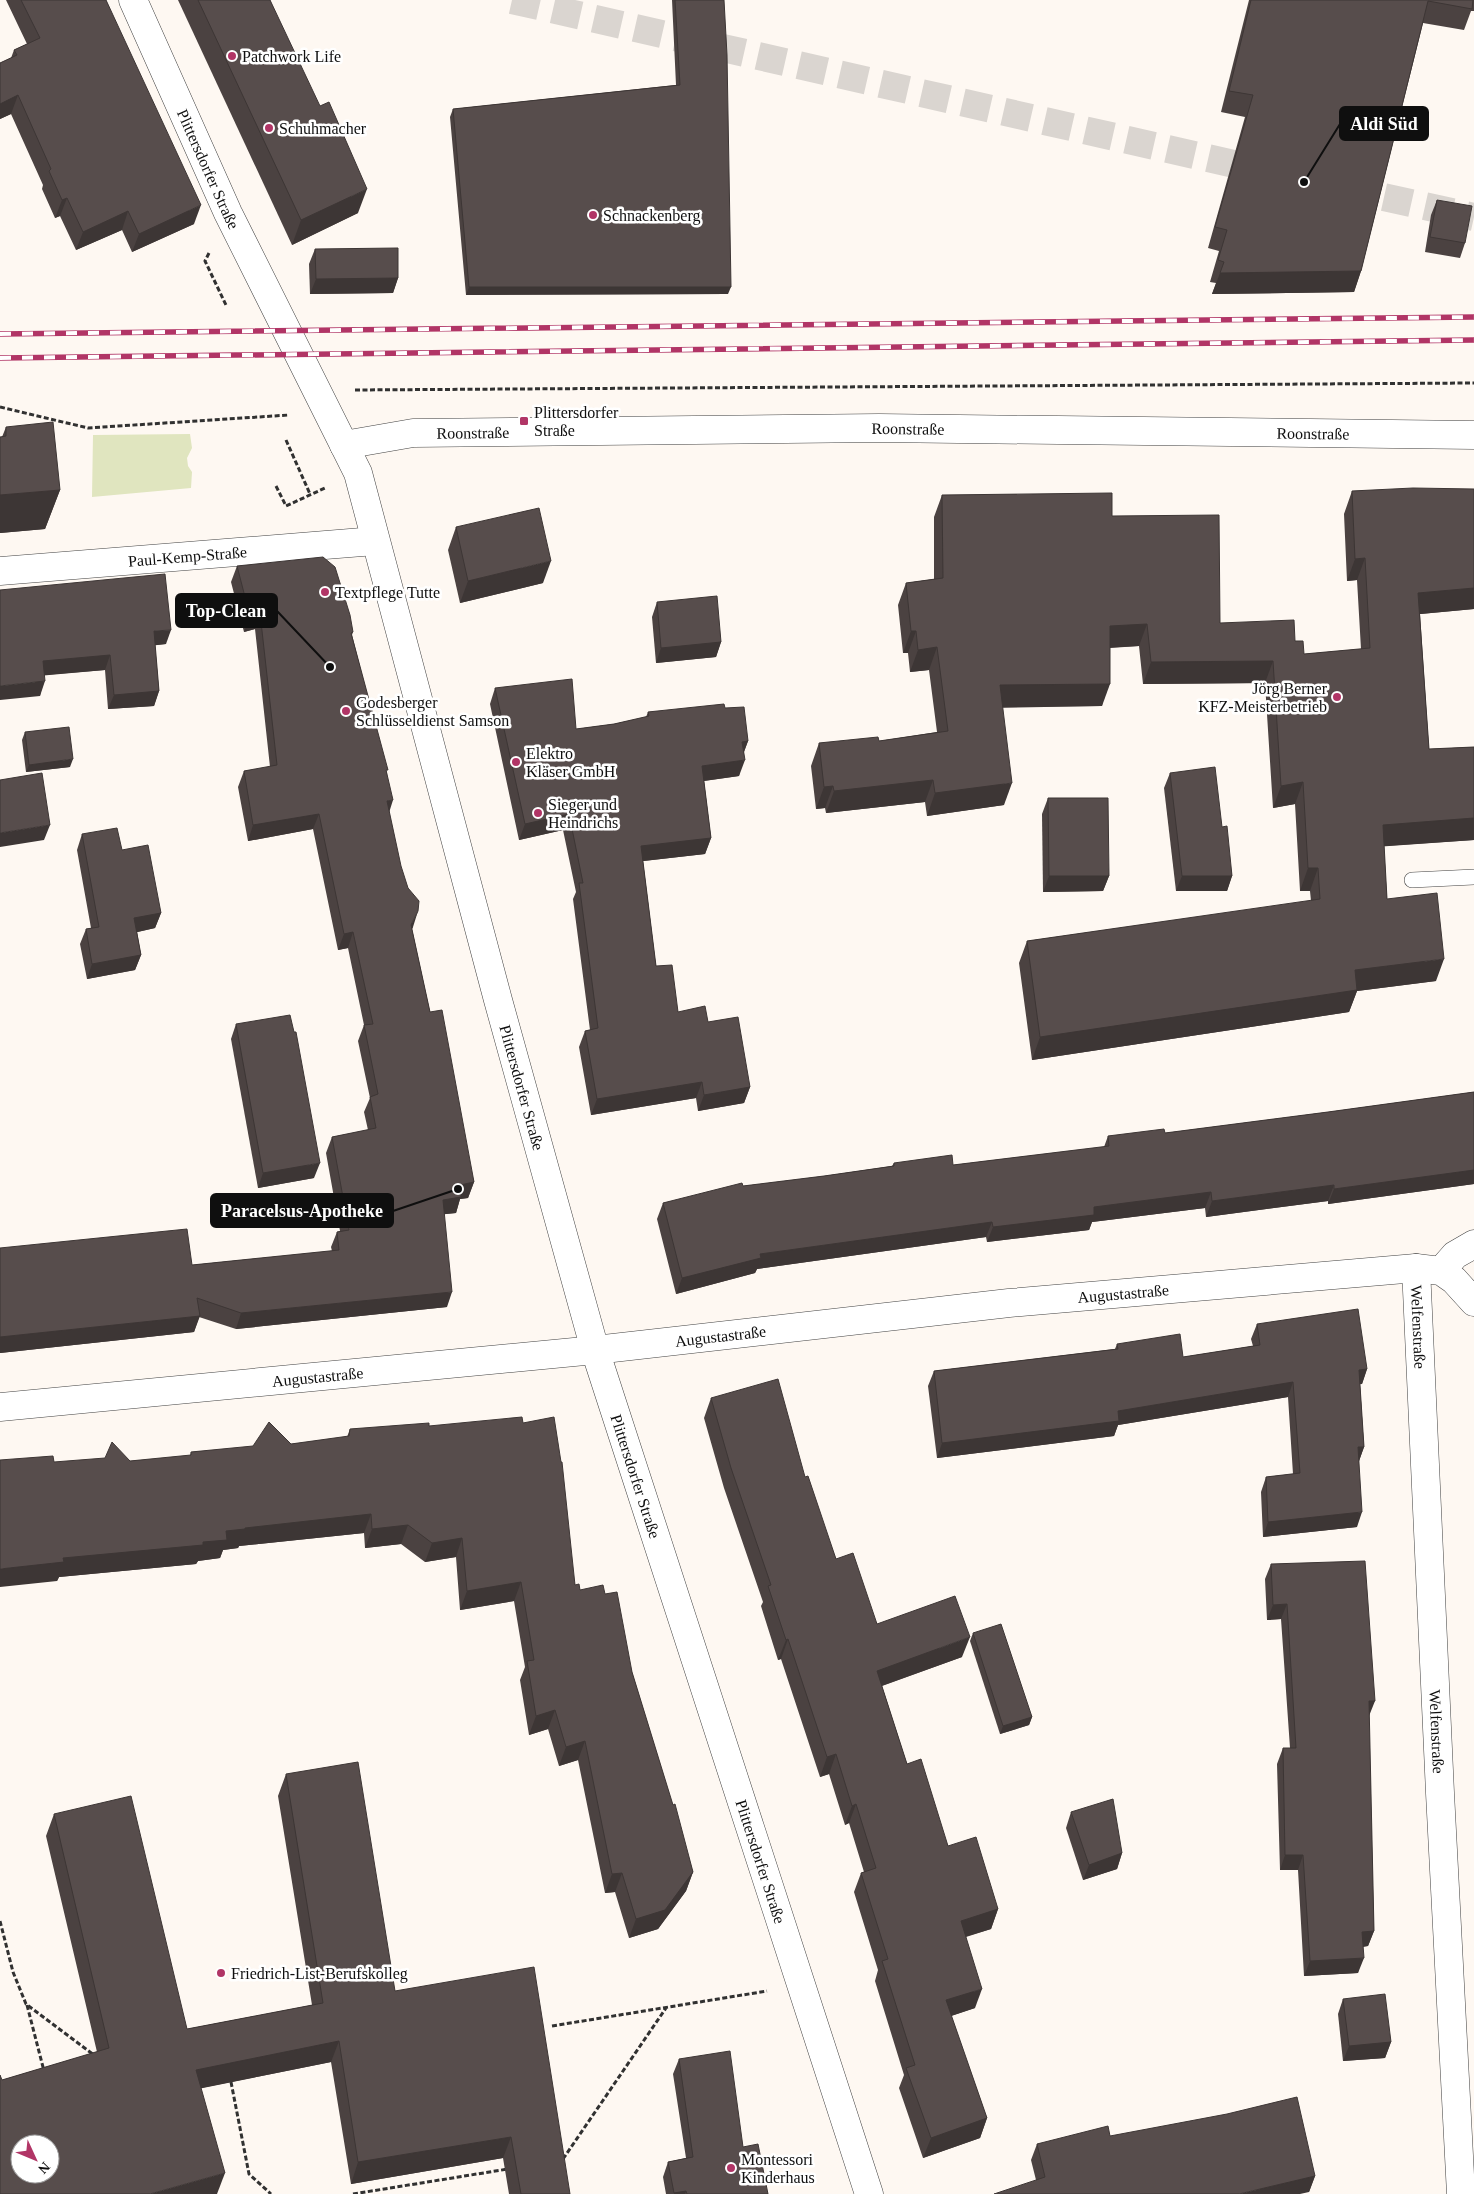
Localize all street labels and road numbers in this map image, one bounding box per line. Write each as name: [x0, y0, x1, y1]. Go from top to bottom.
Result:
street label: Plittersdorfer Straße: [174, 107, 243, 232]
street label: Roonstraße: [871, 420, 944, 438]
street label: Roonstraße: [436, 424, 510, 442]
street label: Roonstraße: [1276, 425, 1349, 443]
street label: Paul-Kemp-Straße: [127, 543, 248, 570]
street label: Plittersdorfer Straße: [496, 1023, 547, 1152]
street label: Augustastraße: [1077, 1281, 1170, 1306]
street label: Welfenstraße: [1408, 1285, 1429, 1369]
street label: Augustastraße: [674, 1323, 767, 1350]
street label: Augustastraße: [271, 1364, 364, 1390]
street label: Plittersdorfer Straße: [607, 1412, 664, 1540]
street label: Welfenstraße: [1426, 1689, 1447, 1774]
street label: Plittersdorfer Straße: [732, 1797, 789, 1926]

